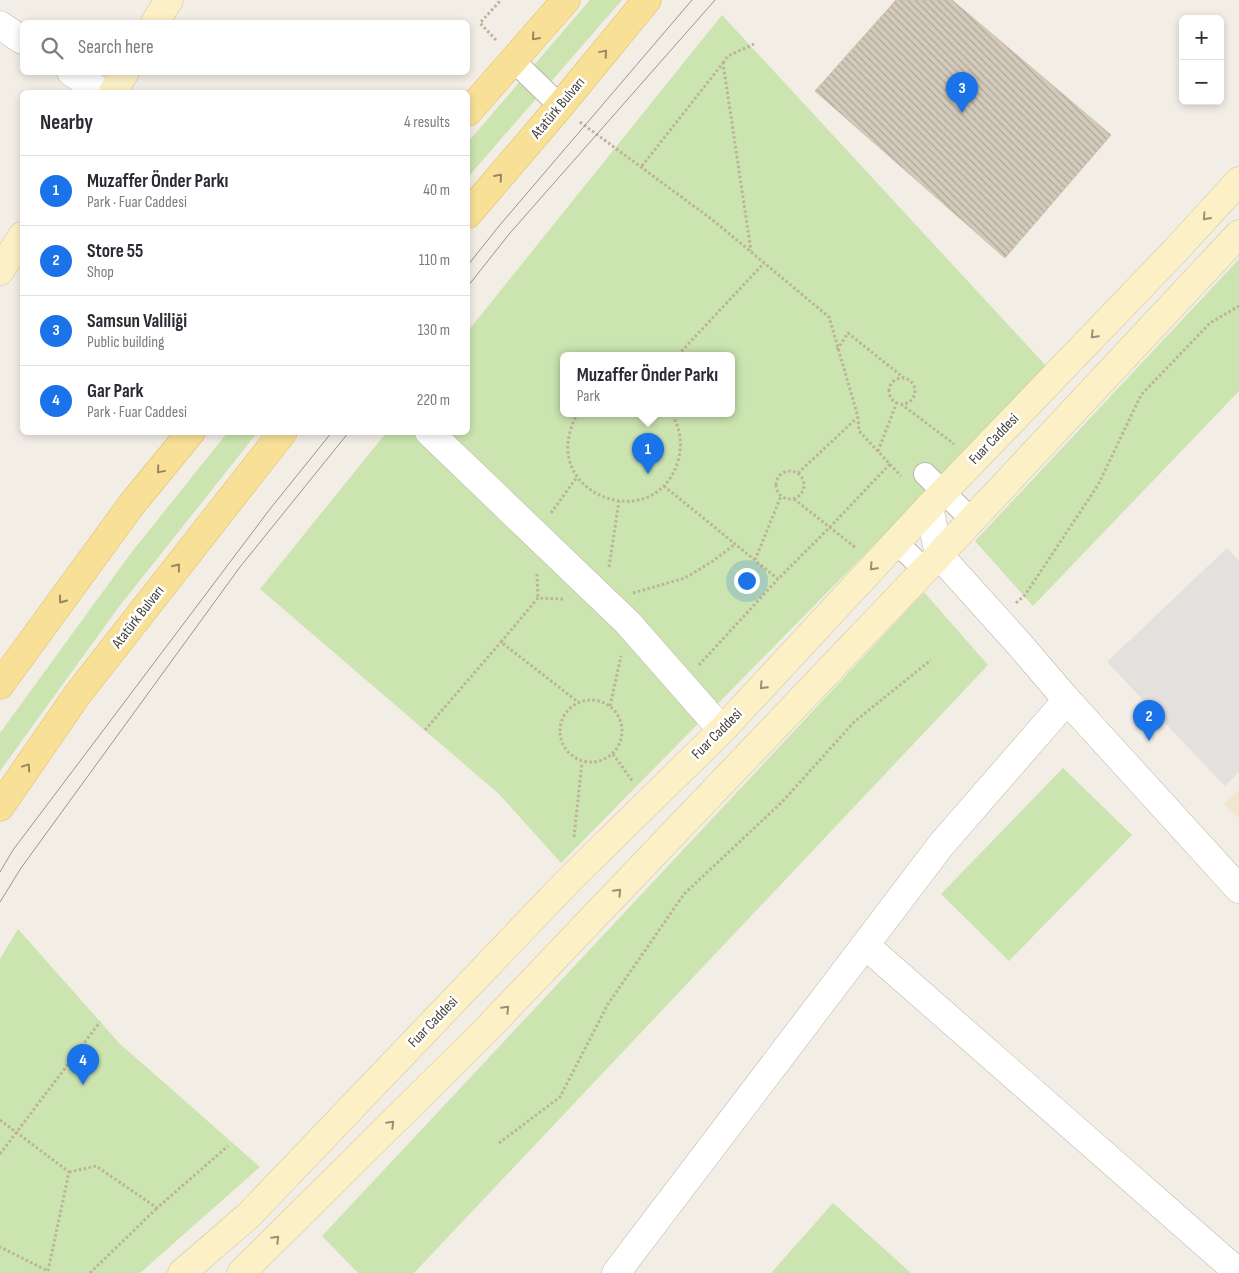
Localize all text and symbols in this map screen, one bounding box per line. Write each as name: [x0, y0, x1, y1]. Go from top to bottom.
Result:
map controls: [1179, 15, 1224, 105]
button: +: [1179, 15, 1224, 60]
search box: [20, 20, 470, 75]
one-way arrow: [532, 31, 540, 40]
icon: search: [38, 34, 66, 62]
text: Search here: [78, 36, 154, 59]
one-way arrow: [598, 49, 607, 58]
button: −: [1179, 60, 1224, 105]
pin: 3: [946, 72, 978, 113]
street label: Atatürk Bulvarı: [526, 73, 589, 143]
text: Nearby: [40, 110, 93, 135]
text: 4 results: [404, 113, 450, 132]
text: Muzaffer Önder Parkı: [87, 170, 228, 193]
one-way arrow: [494, 173, 503, 182]
text: 1: [53, 181, 59, 200]
text: 40 m: [423, 181, 450, 200]
text: Park · Fuar Caddesi: [87, 193, 187, 212]
one-way arrow: [1203, 212, 1212, 221]
text: Store 55: [87, 240, 143, 263]
text: 2: [52, 251, 60, 270]
text: 110 m: [419, 251, 450, 270]
text: Shop: [87, 263, 114, 282]
text: Samsun Valiliği: [87, 310, 187, 333]
text: 3: [52, 321, 60, 340]
text: 130 m: [418, 321, 450, 340]
one-way arrow: [1091, 329, 1100, 338]
text: Public building: [87, 333, 164, 352]
popup: [560, 352, 735, 417]
text: Muzaffer Önder Parkı: [577, 364, 718, 387]
text: Gar Park: [87, 380, 144, 403]
text: Park: [577, 387, 600, 406]
text: 4: [52, 391, 60, 410]
text: 220 m: [417, 391, 450, 410]
text: Park · Fuar Caddesi: [87, 403, 187, 422]
street label: Fuar Caddesi: [965, 409, 1023, 469]
pin: 1: [632, 433, 664, 474]
one-way arrow: [158, 464, 166, 473]
one-way arrow: [870, 561, 879, 570]
one-way arrow: [171, 564, 179, 573]
your location: [734, 568, 760, 594]
street label: Atatürk Bulvarı: [107, 582, 168, 653]
one-way arrow: [59, 594, 68, 604]
one-way arrow: [760, 680, 769, 689]
pin: 2: [1133, 700, 1165, 741]
street label: Fuar Caddesi: [688, 705, 746, 763]
one-way arrow: [21, 763, 31, 772]
one-way arrow: [612, 888, 621, 897]
street label: Fuar Caddesi: [404, 992, 462, 1052]
one-way arrow: [500, 1006, 509, 1015]
pin: 4: [67, 1044, 99, 1085]
one-way arrow: [385, 1121, 394, 1130]
one-way arrow: [270, 1236, 279, 1245]

